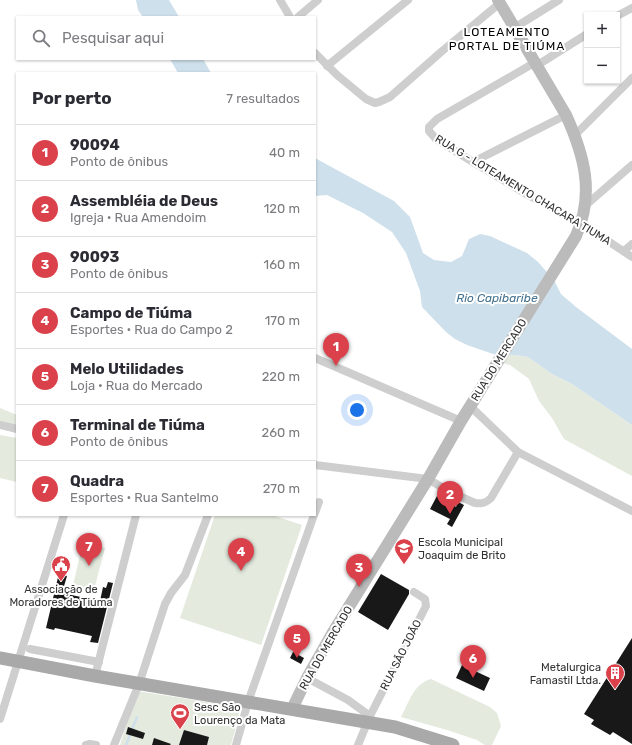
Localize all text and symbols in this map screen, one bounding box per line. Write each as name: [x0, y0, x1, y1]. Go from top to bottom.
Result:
map controls: [584, 12, 620, 84]
button: +: [584, 12, 620, 48]
search box: [16, 16, 316, 60]
district label: LOTEAMENTO PORTAL DE TIÚMA: [449, 25, 565, 53]
icon: search: [30, 27, 52, 49]
text: Pesquisar aqui: [62, 29, 164, 47]
button: −: [584, 48, 620, 84]
text: Por perto: [32, 88, 112, 108]
text: 7 resultados: [226, 91, 300, 106]
street label: RUA G - LOTEAMENTO CHACARA TIUMA: [433, 132, 614, 248]
text: 90094: [70, 136, 120, 154]
text: 1: [42, 145, 48, 160]
text: 40 m: [269, 145, 300, 160]
text: Ponto de ônibus: [70, 154, 168, 169]
text: Assembléia de Deus: [70, 192, 218, 210]
text: 2: [41, 201, 49, 216]
text: 120 m: [264, 201, 300, 216]
text: Igreja · Rua Amendoim: [70, 210, 206, 225]
text: 90093: [70, 248, 119, 266]
text: 3: [41, 257, 49, 272]
text: 160 m: [264, 257, 300, 272]
text: Ponto de ônibus: [70, 266, 168, 281]
water label: Rio Capibaribe: [456, 291, 538, 305]
text: Campo de Tiúma: [70, 304, 192, 322]
text: 4: [41, 313, 49, 328]
text: 170 m: [265, 313, 300, 328]
street label: RUA DO MERCADO: [468, 316, 530, 404]
text: Esportes · Rua do Campo 2: [70, 322, 233, 337]
pin: 1: [323, 333, 349, 366]
text: Melo Utilidades: [70, 360, 184, 378]
text: 5: [41, 369, 49, 384]
text: 220 m: [262, 369, 300, 384]
text: Loja · Rua do Mercado: [70, 378, 203, 393]
your location: [347, 400, 367, 420]
text: Terminal de Tiúma: [70, 416, 205, 434]
text: 6: [41, 425, 49, 440]
text: 260 m: [262, 425, 300, 440]
text: Ponto de ônibus: [70, 434, 168, 449]
text: Quadra: [70, 472, 124, 490]
text: 7: [41, 481, 49, 496]
text: 270 m: [263, 481, 300, 496]
pin: 2: [437, 481, 463, 514]
text: Esportes · Rua Santelmo: [70, 490, 219, 505]
pin: 7: [76, 533, 102, 566]
place label: Escola Municipal Joaquim de Brito: [418, 536, 506, 562]
school or university icon: Escola Municipal Joaquim de Brito: [393, 537, 415, 565]
pin: 4: [228, 538, 254, 571]
public building icon: Associação de Moradores de Tiúma: [50, 554, 72, 582]
pin: 3: [346, 554, 372, 587]
place label: Associação de Moradores de Tiúma: [9, 583, 113, 609]
street label: RUA DO MERCADO: [297, 604, 355, 692]
street label: RUA SÃO JOÃO: [378, 617, 424, 693]
pin: 5: [284, 625, 310, 658]
pin: 6: [460, 645, 486, 678]
place label: Metalurgica Famastil Ltda.: [530, 661, 601, 687]
building icon: Metalurgica Famastil Ltda.: [604, 662, 626, 690]
place label: Sesc São Lourenço da Mata: [194, 701, 285, 727]
sports icon: Sesc São Lourenço da Mata: [169, 702, 191, 730]

